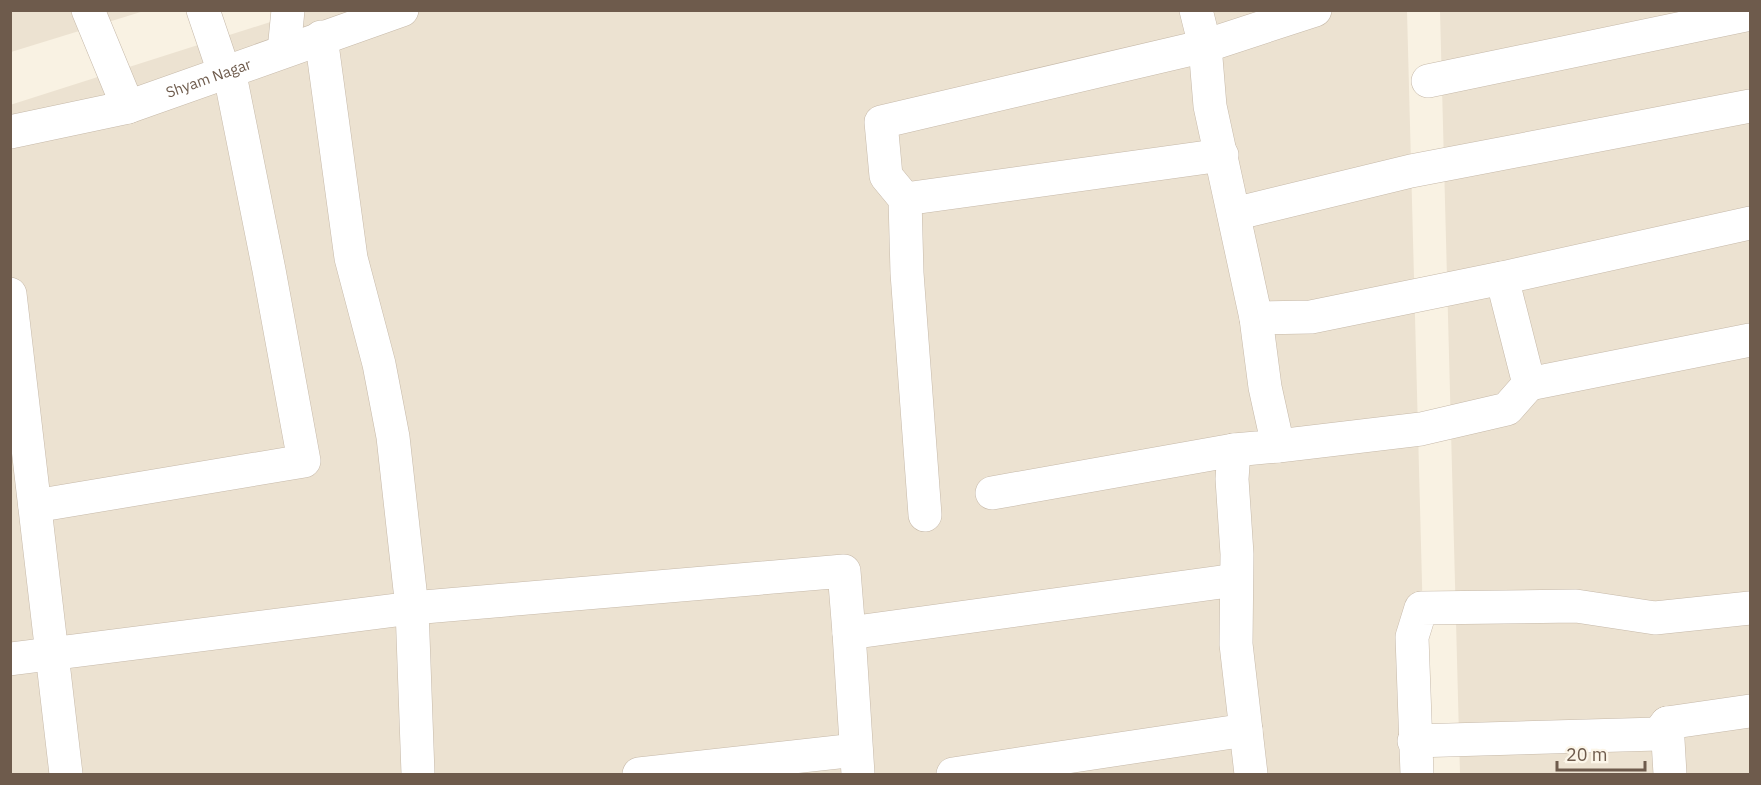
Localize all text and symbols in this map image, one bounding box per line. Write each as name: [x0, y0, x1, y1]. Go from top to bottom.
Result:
street label: Shyam Nagar: [163, 54, 254, 102]
scale bar: [1557, 734, 1646, 772]
text: 20 m: [1566, 743, 1608, 766]

